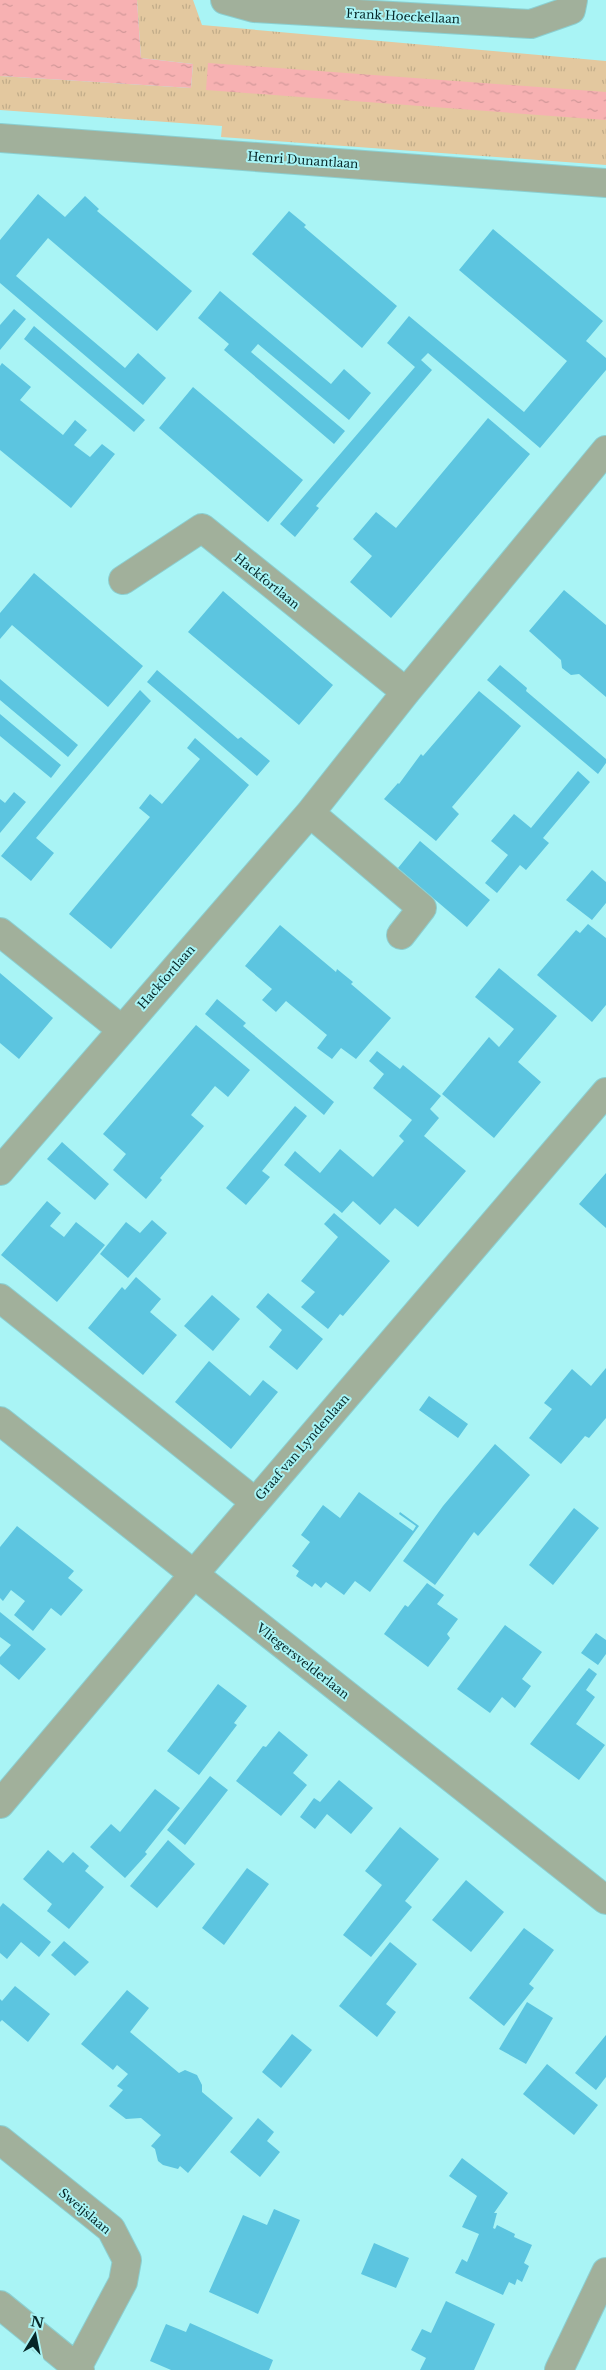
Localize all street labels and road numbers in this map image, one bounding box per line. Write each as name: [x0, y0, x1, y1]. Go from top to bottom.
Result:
street label: Frank Hoeckellaan: [345, 6, 461, 26]
street label: Henri Dunantlaan: [247, 149, 359, 171]
street label: Hackfortlaan: [231, 550, 303, 612]
street label: Hackfortlaan: [134, 942, 198, 1012]
street label: Graaf van Lyndenlaan: [252, 1391, 352, 1503]
street label: Vliegersvelderlaan: [253, 1620, 352, 1702]
street label: Sweijslaan: [56, 2185, 114, 2237]

